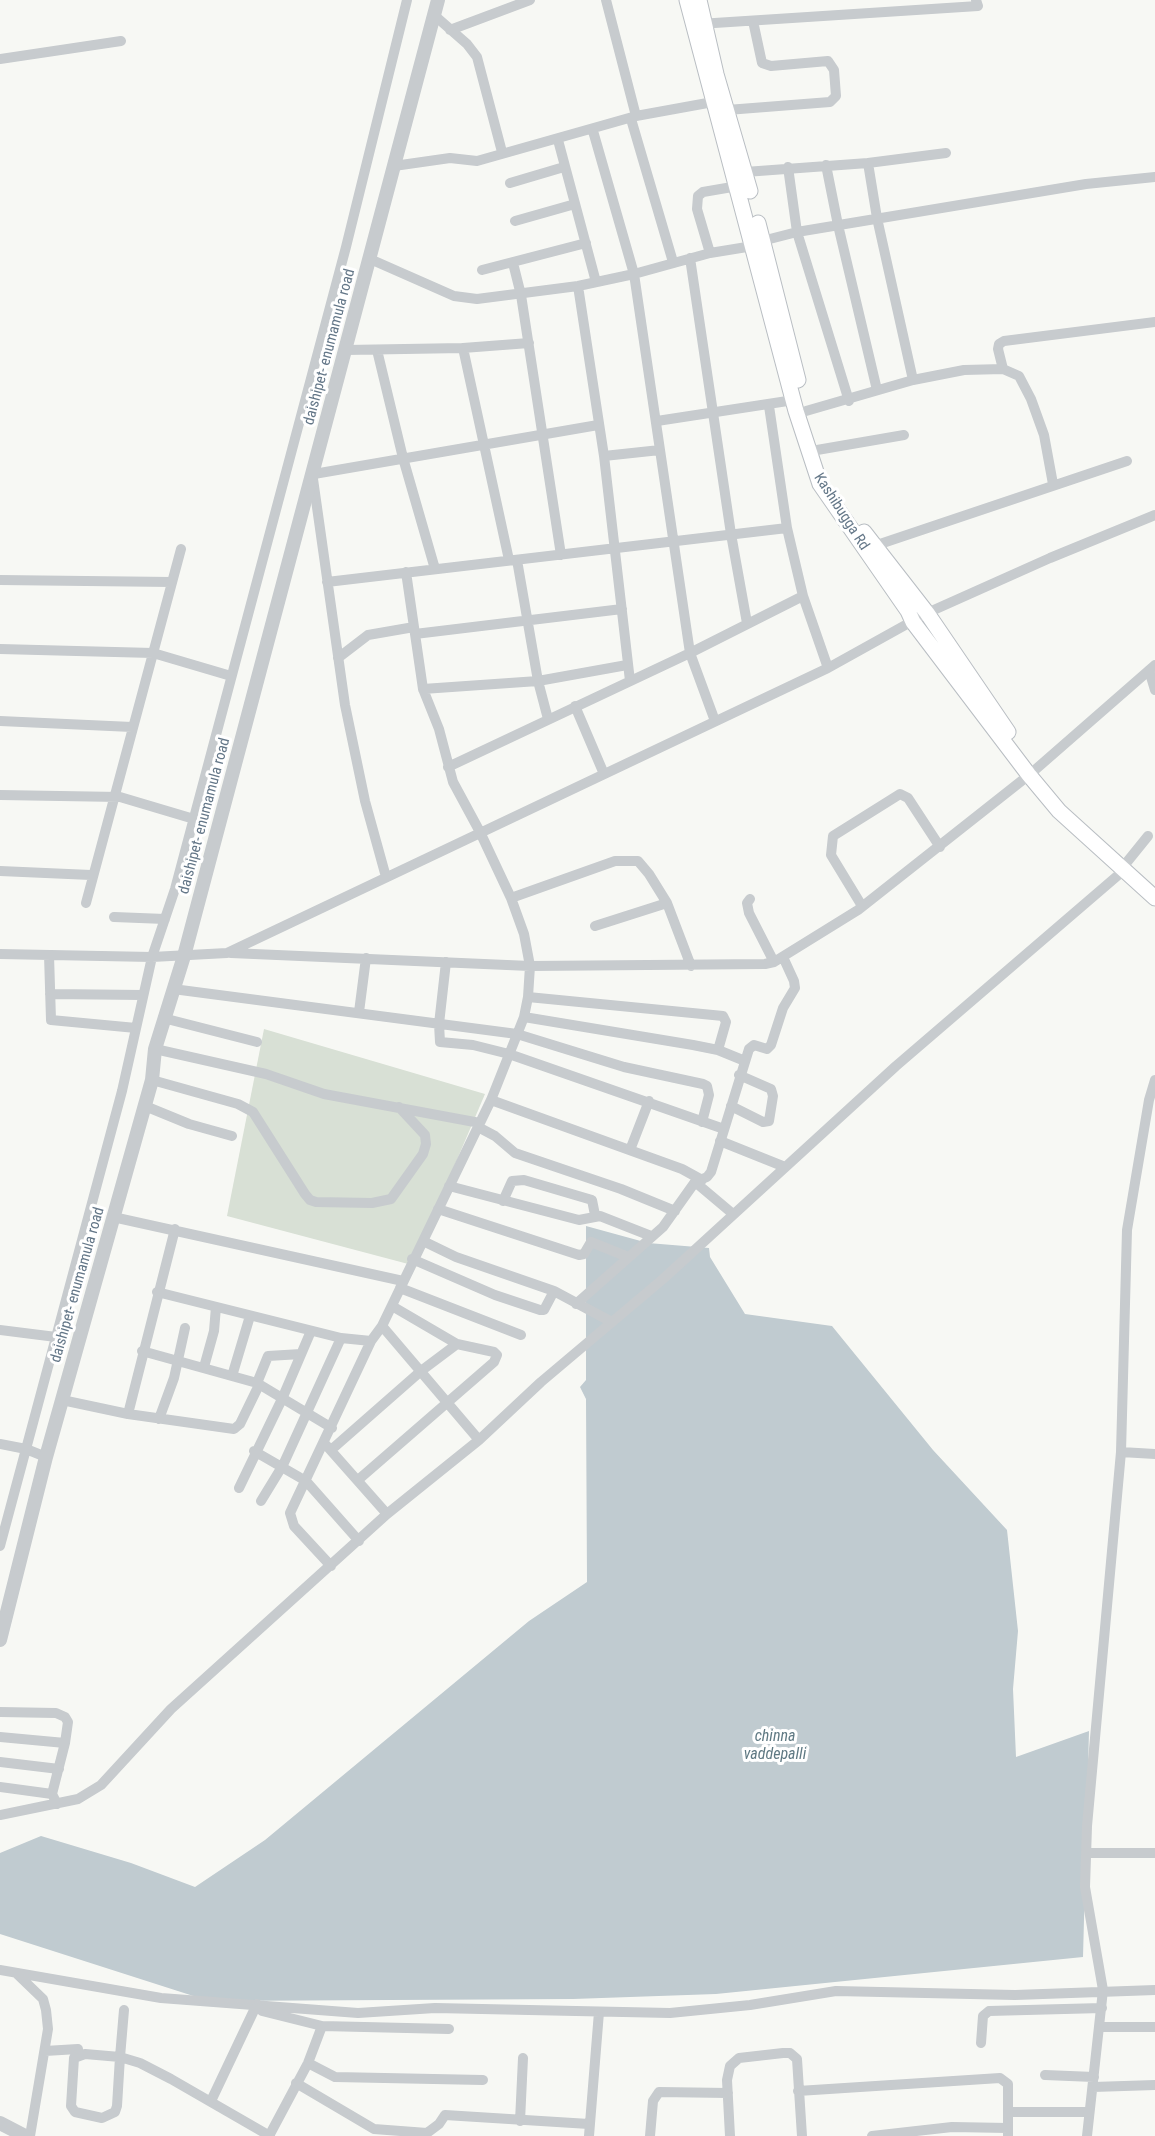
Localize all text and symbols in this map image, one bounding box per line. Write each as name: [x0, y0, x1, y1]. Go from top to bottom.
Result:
street label: daishipet- enumamula road: [300, 267, 360, 427]
street label: Kashibugga Rd: [809, 470, 873, 554]
street label: daishipet- enumamula road: [175, 736, 235, 896]
street label: daishipet- enumamula road: [47, 1205, 109, 1365]
water label: chinna vaddepalli: [744, 1727, 806, 1765]

